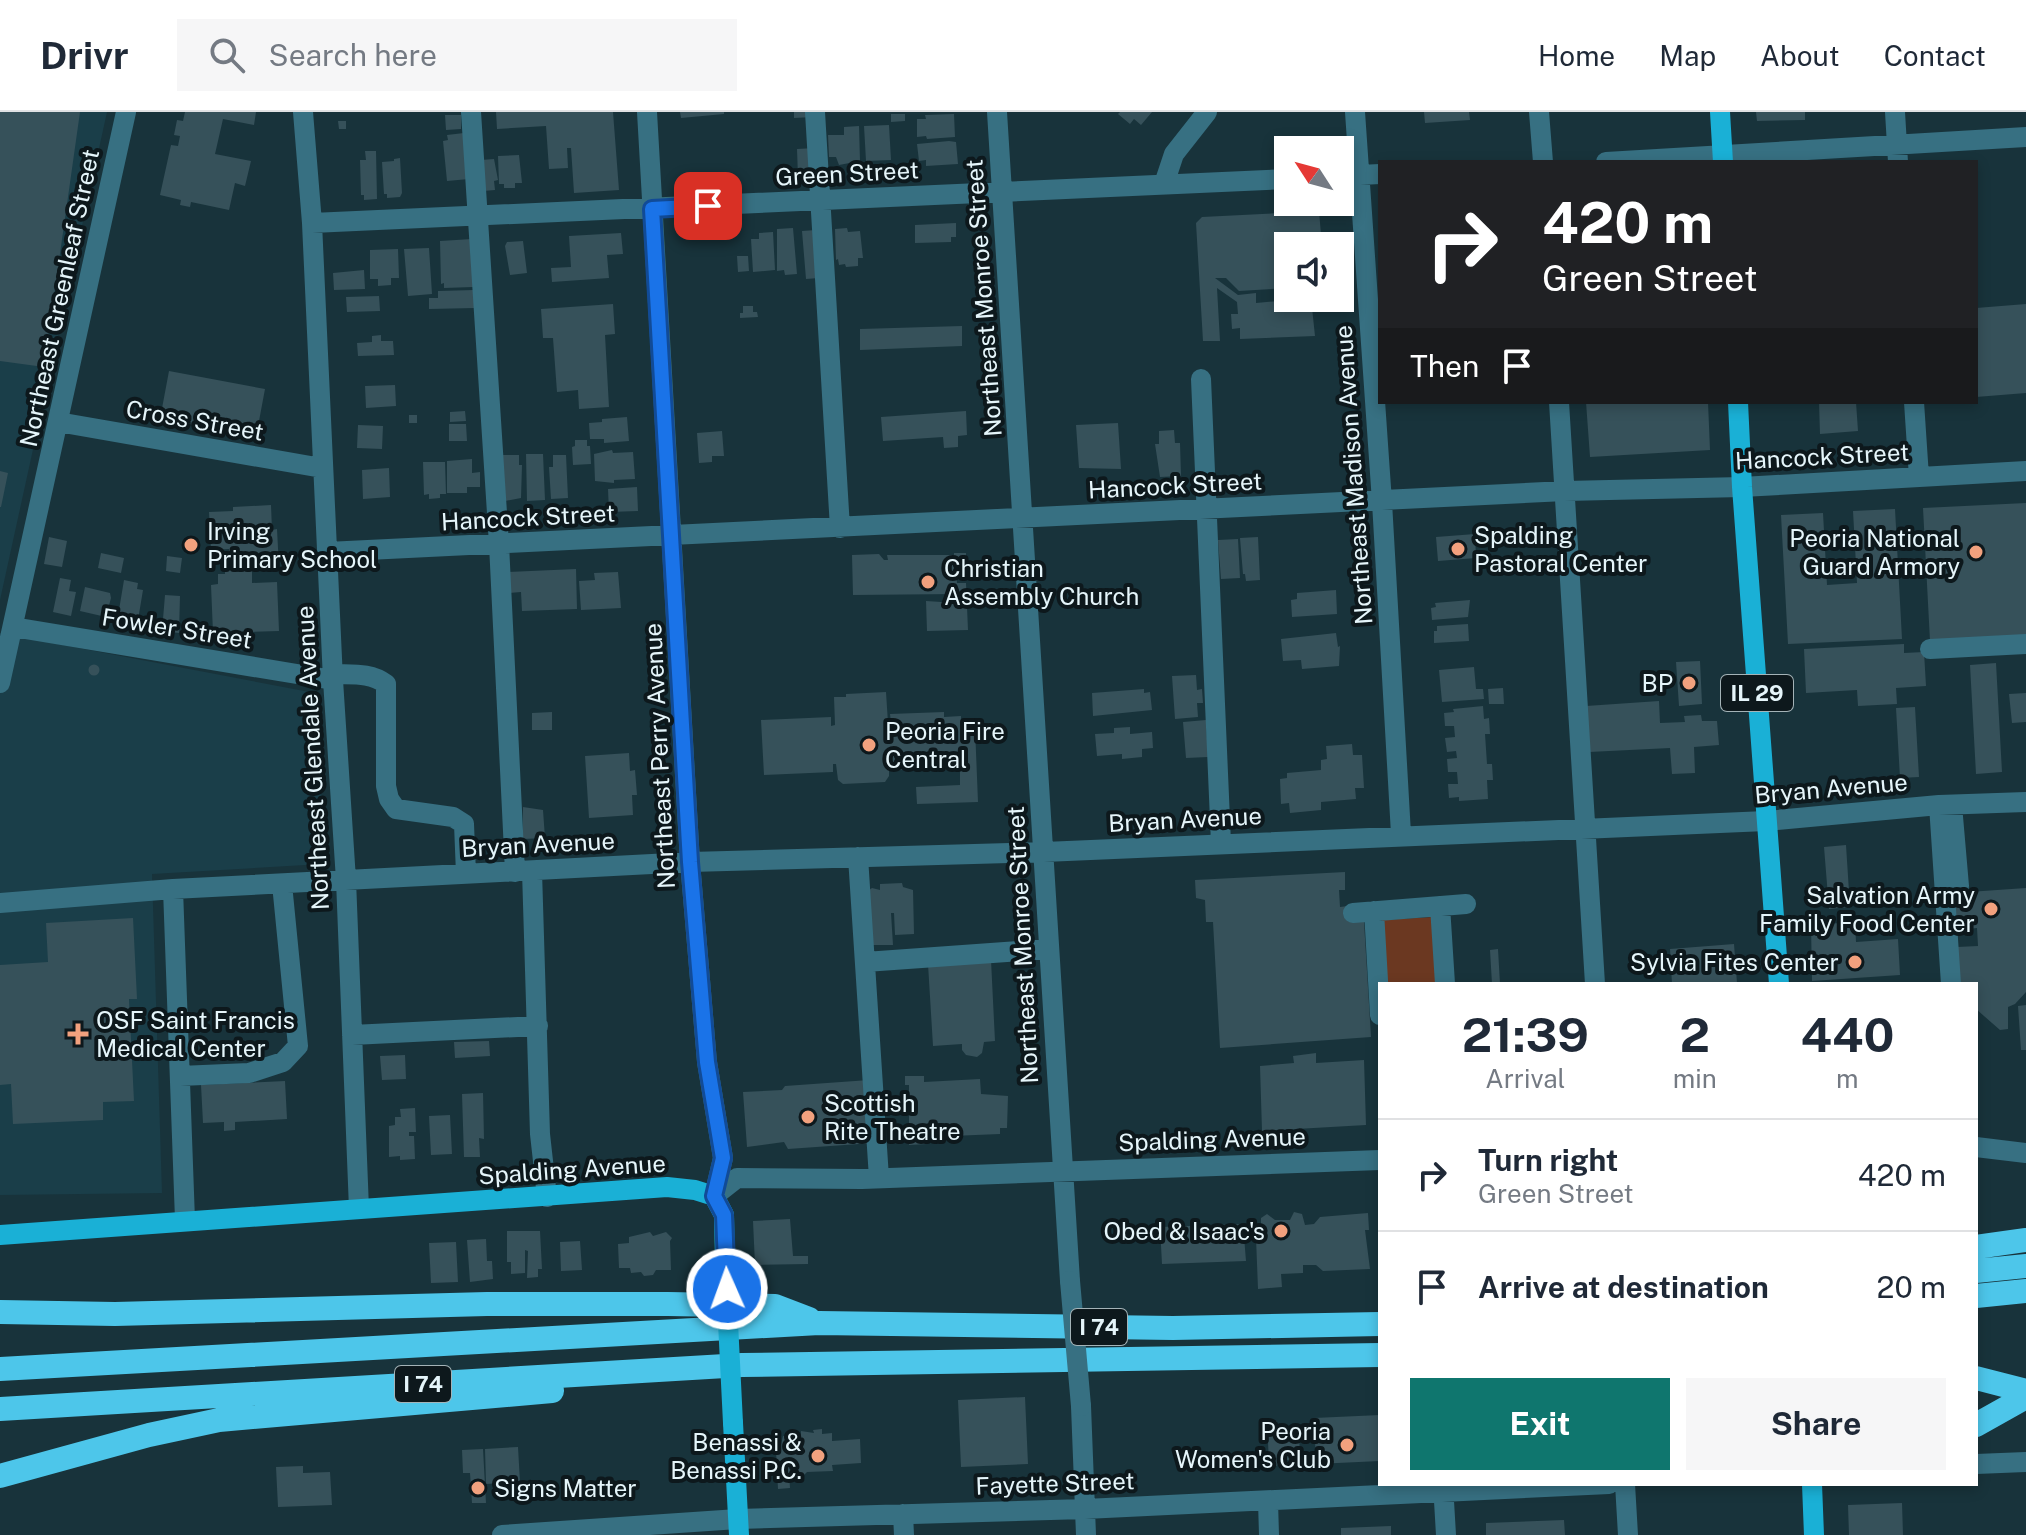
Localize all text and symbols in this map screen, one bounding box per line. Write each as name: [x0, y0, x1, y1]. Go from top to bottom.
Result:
search box: [177, 19, 737, 91]
text: Drivr: [40, 33, 129, 78]
icon: search: [205, 33, 249, 77]
text: Search here: [269, 37, 437, 73]
text: Home: [1538, 39, 1615, 72]
text: Map: [1659, 39, 1716, 72]
text: About: [1760, 39, 1840, 72]
text: Contact: [1884, 39, 1986, 72]
north arrow: [1274, 136, 1354, 216]
map controls: [1274, 136, 1354, 312]
street label: Northeast Greenleaf Street: [14, 147, 104, 449]
street label: Green Street: [774, 155, 920, 191]
street label: Northeast Monroe Street: [959, 158, 1007, 438]
pin: [674, 172, 742, 240]
icon: arrive: [686, 184, 730, 228]
text: 420 m: [1542, 190, 1713, 256]
icon: right: [1410, 192, 1514, 296]
button: sound: [1274, 232, 1354, 312]
text: Green Street: [1542, 257, 1758, 299]
street label: Northeast Madison Avenue: [1329, 324, 1377, 626]
icon: arrive: [1495, 344, 1539, 388]
text: Then: [1410, 348, 1479, 384]
street label: Cross Street: [124, 394, 266, 446]
street label: Hancock Street: [1734, 437, 1910, 475]
street label: Hancock Street: [1087, 466, 1263, 504]
street label: Hancock Street: [440, 498, 616, 536]
place label: Irving Primary School: [207, 517, 377, 573]
place label: Spalding Pastoral Center: [1474, 521, 1647, 577]
place label: Peoria National Guard Armory: [1789, 524, 1960, 580]
marker: Irving Primary School: [182, 536, 200, 554]
marker: Spalding Pastoral Center: [1449, 540, 1467, 558]
marker: Peoria National Guard Armory: [1967, 543, 1985, 561]
place label: Christian Assembly Church: [944, 554, 1139, 610]
marker: Christian Assembly Church: [919, 573, 937, 591]
street label: Fowler Street: [100, 602, 254, 654]
street label: Northeast Glendale Avenue: [290, 605, 334, 911]
street label: Northeast Perry Avenue: [638, 622, 680, 890]
place label: BP: [1641, 669, 1673, 697]
marker: BP: [1680, 674, 1698, 692]
road number: IL 29: [1721, 675, 1793, 711]
place label: Peoria Fire Central: [885, 717, 1005, 773]
marker: Peoria Fire Central: [860, 736, 878, 754]
street label: Bryan Avenue: [1753, 767, 1909, 809]
street label: Bryan Avenue: [1108, 801, 1262, 837]
street label: Northeast Monroe Street: [1001, 805, 1043, 1085]
street label: Bryan Avenue: [461, 826, 615, 862]
place label: Salvation Army Family Food Center: [1759, 881, 1975, 937]
marker: Salvation Army Family Food Center: [1982, 900, 2000, 918]
place label: Sylvia Fites Center: [1630, 948, 1839, 976]
marker: Sylvia Fites Center: [1846, 953, 1864, 971]
place label: OSF Saint Francis Medical Center: [96, 1006, 295, 1062]
text: 21:39: [1462, 1006, 1589, 1063]
text: 2: [1679, 1006, 1710, 1063]
text: 440: [1800, 1006, 1894, 1063]
marker: OSF Saint Francis Medical Center: [67, 1023, 89, 1045]
text: Arrival: [1485, 1063, 1565, 1094]
text: min: [1673, 1063, 1717, 1094]
text: m: [1836, 1063, 1859, 1094]
place label: Scottish Rite Theatre: [824, 1089, 961, 1145]
marker: Scottish Rite Theatre: [799, 1108, 817, 1126]
street label: Spalding Avenue: [1118, 1122, 1306, 1156]
text: Turn right: [1478, 1142, 1618, 1178]
street label: Spalding Avenue: [477, 1148, 667, 1190]
icon: right: [1410, 1153, 1454, 1197]
text: 420 m: [1858, 1157, 1946, 1193]
text: Green Street: [1478, 1178, 1634, 1209]
place label: Obed & Isaac's: [1103, 1217, 1265, 1245]
marker: Obed & Isaac's: [1272, 1222, 1290, 1240]
position arrow: [685, 1247, 769, 1331]
icon: arrive: [1410, 1265, 1454, 1309]
text: Arrive at destination: [1478, 1269, 1769, 1305]
text: 20 m: [1877, 1269, 1946, 1305]
road number: I 74: [1071, 1309, 1127, 1345]
road number: I 74: [395, 1366, 451, 1402]
button: Exit: [1410, 1378, 1670, 1470]
button: Share: [1686, 1378, 1946, 1470]
place label: Peoria Women's Club: [1175, 1417, 1331, 1473]
place label: Benassi & Benassi P.C.: [670, 1428, 802, 1484]
marker: Peoria Women's Club: [1338, 1436, 1356, 1454]
marker: Benassi & Benassi P.C.: [809, 1447, 827, 1465]
street label: Fayette Street: [975, 1466, 1135, 1500]
place label: Signs Matter: [494, 1474, 637, 1502]
marker: Signs Matter: [469, 1479, 487, 1497]

